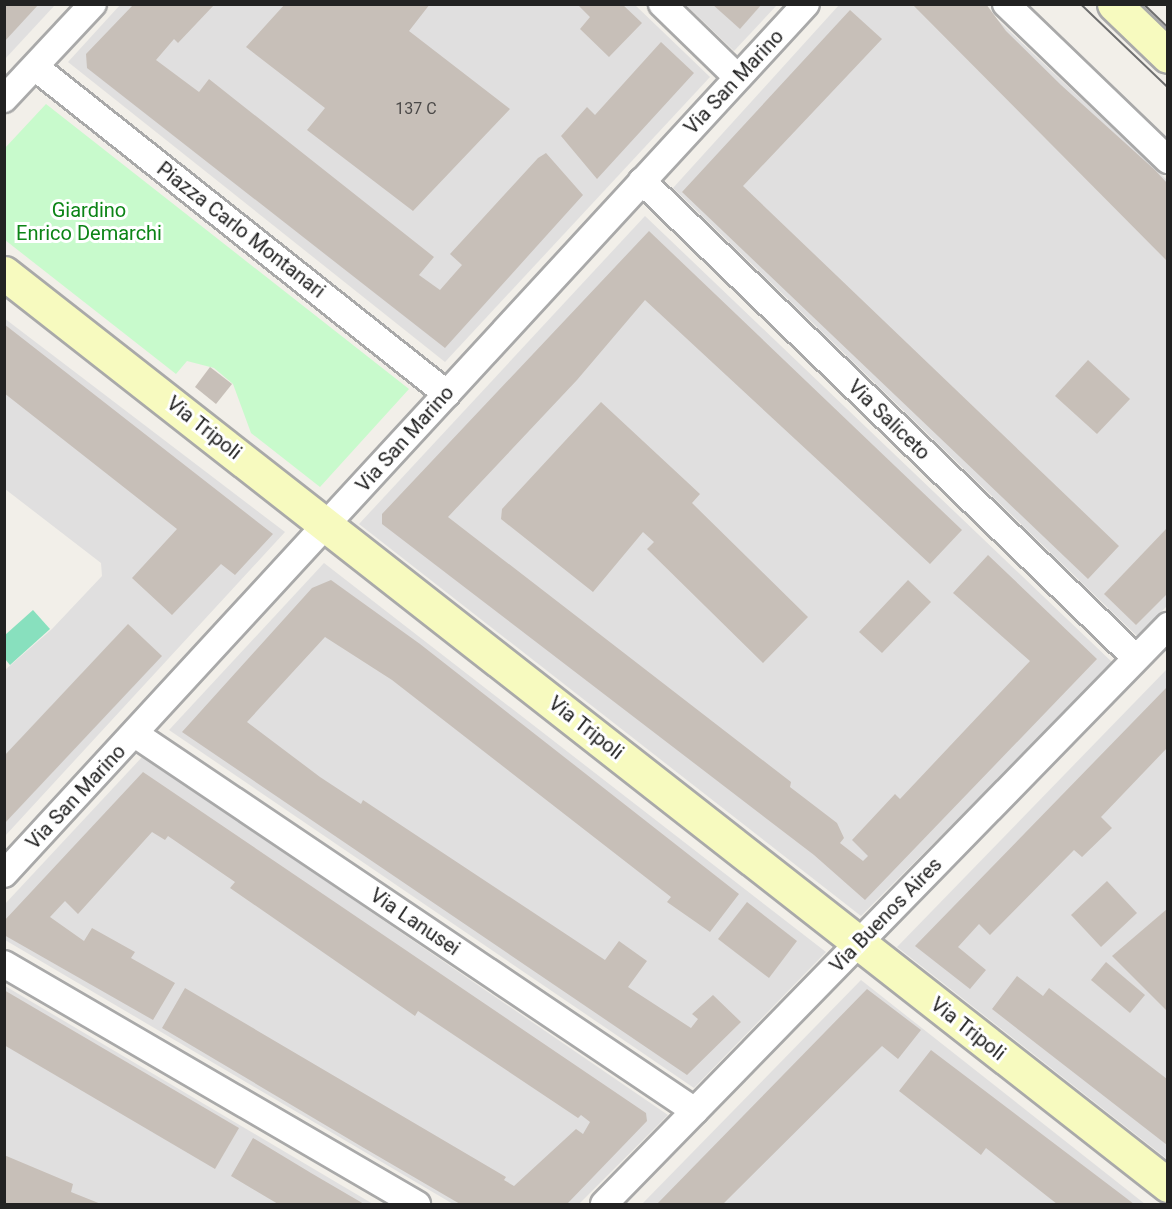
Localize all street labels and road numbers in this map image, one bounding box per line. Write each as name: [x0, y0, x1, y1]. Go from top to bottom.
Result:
street label: Via San Marino: [679, 25, 789, 139]
street label: Piazza Carlo Montanari: [152, 157, 330, 303]
street label: Via Saliceto: [843, 375, 935, 465]
street label: Via San Marino: [351, 381, 459, 497]
street label: Via Tripoli: [162, 391, 246, 465]
street label: Via Tripoli: [544, 691, 628, 765]
street label: Via San Marino: [21, 740, 131, 854]
street label: Via Buenos Aires: [825, 852, 947, 978]
street label: Via Lanusei: [366, 883, 464, 961]
street label: Via Tripoli: [926, 992, 1010, 1066]

